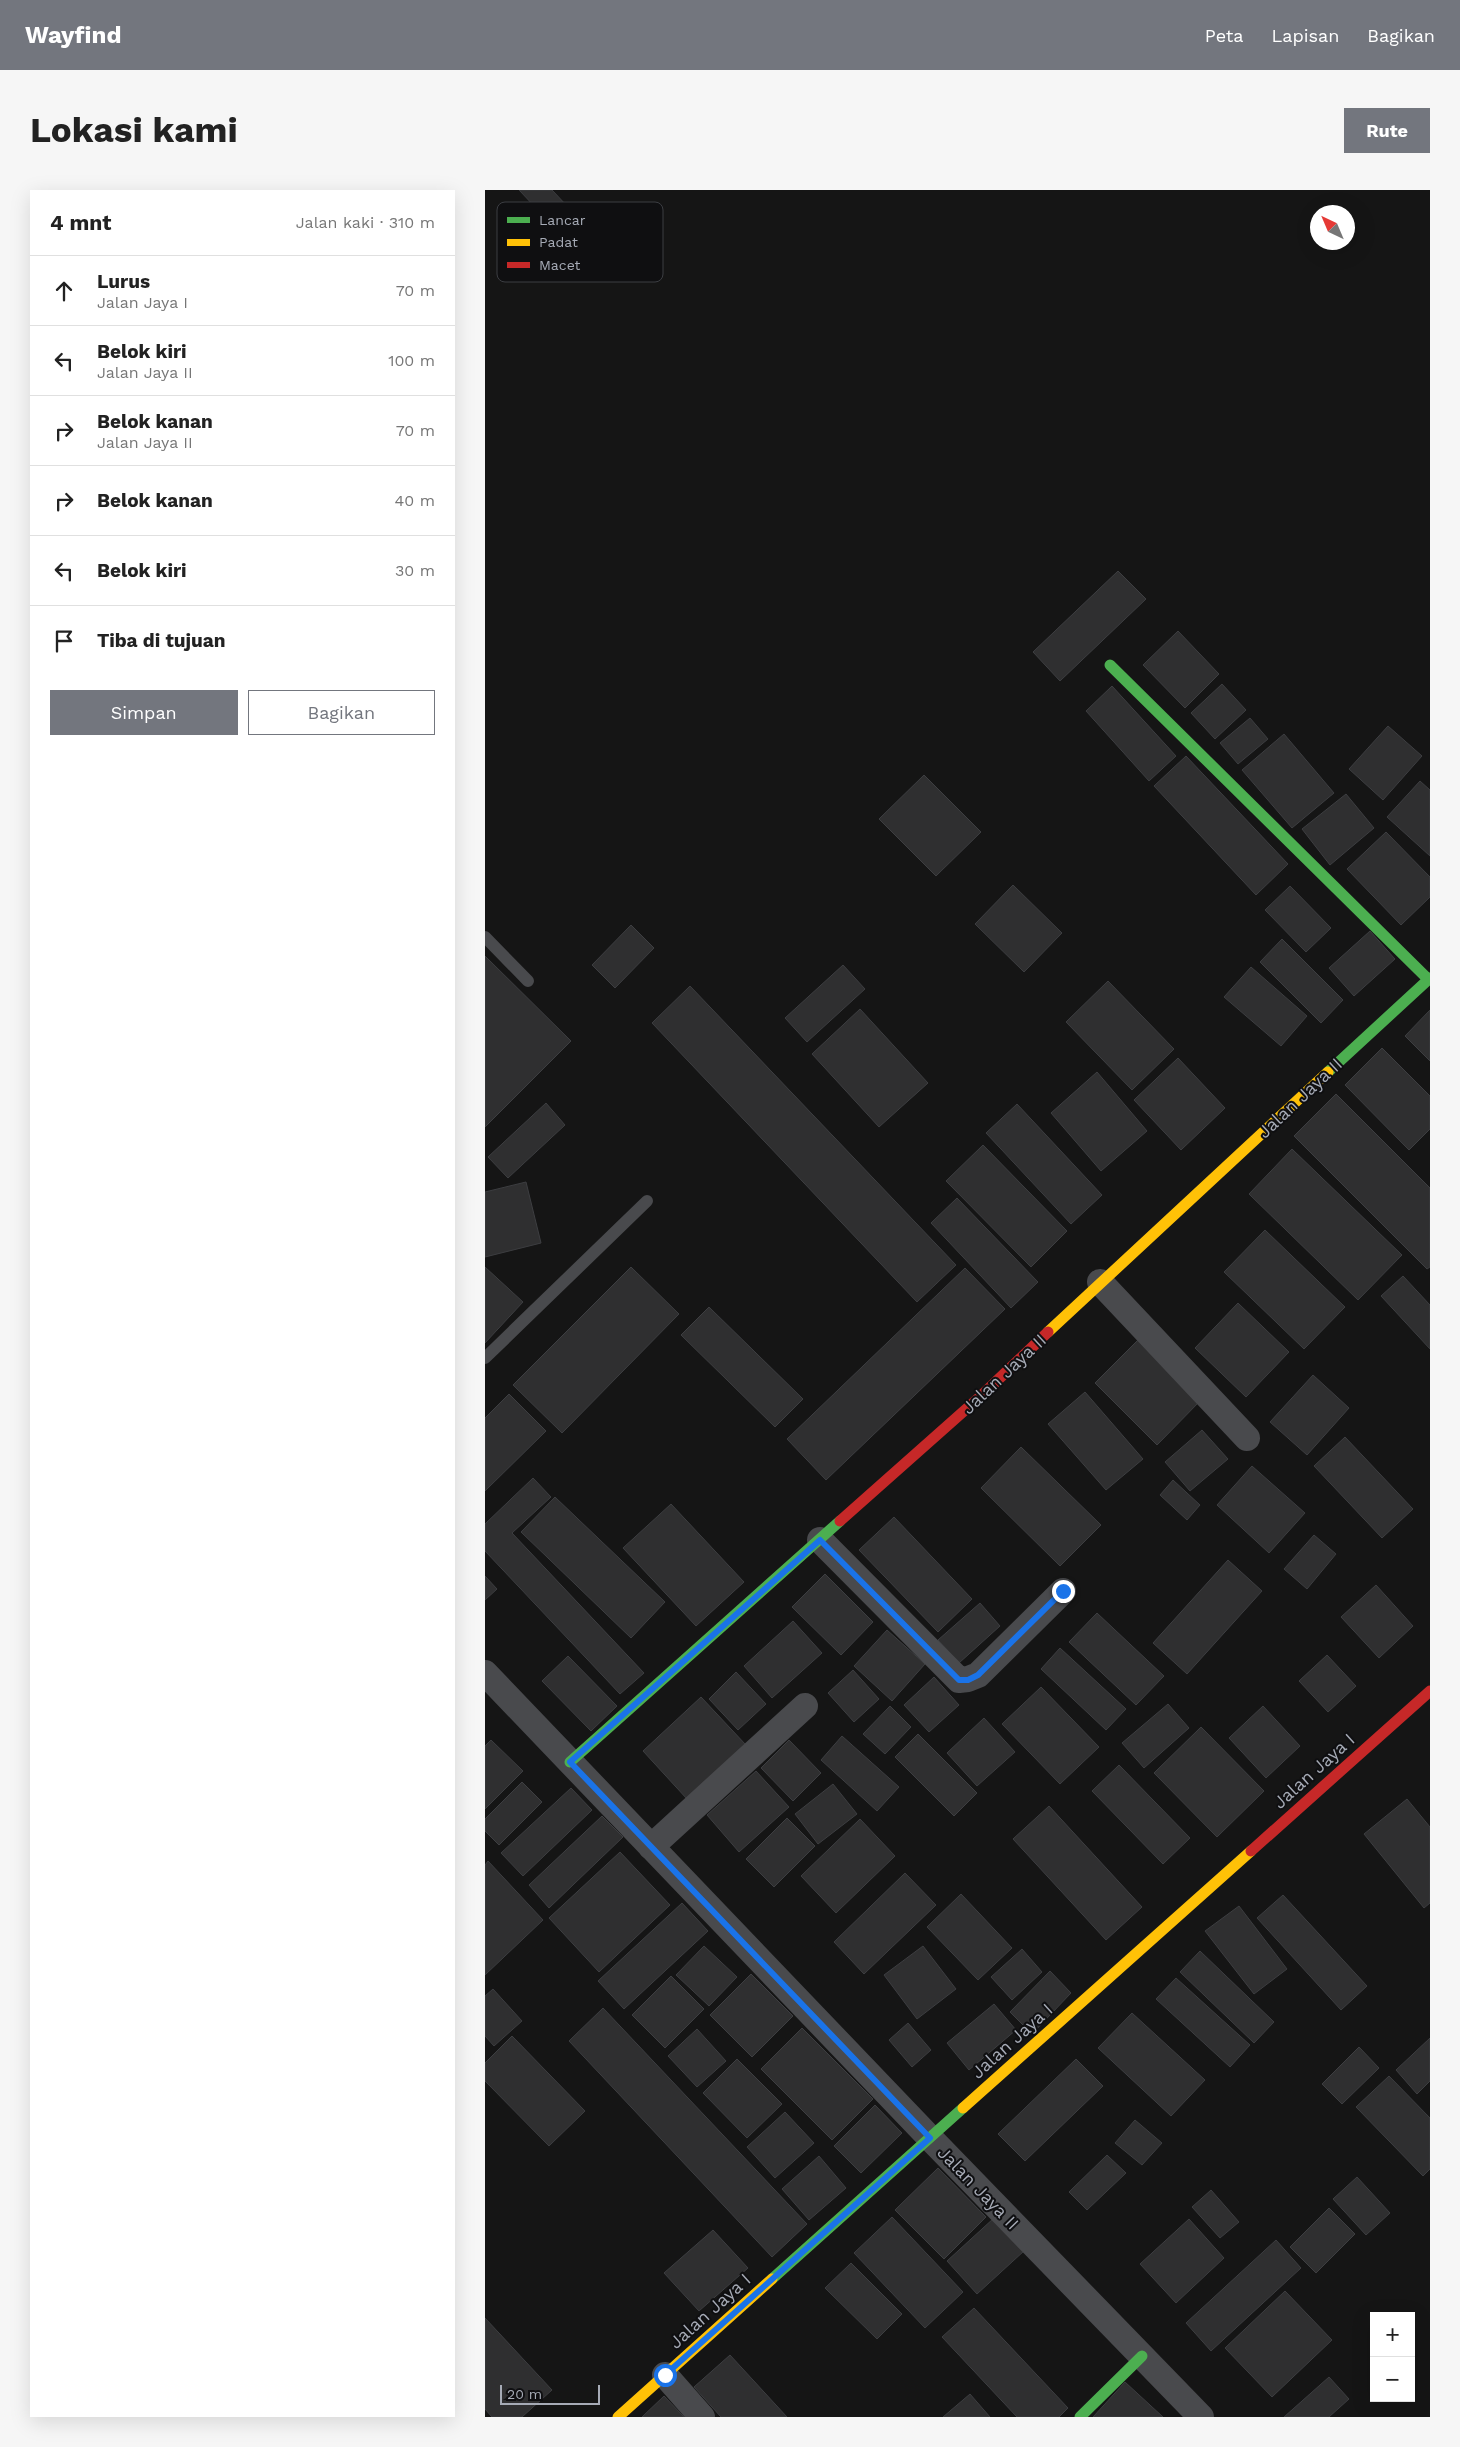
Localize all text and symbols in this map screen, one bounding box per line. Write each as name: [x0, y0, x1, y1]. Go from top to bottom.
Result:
text: Wayfind: [25, 21, 121, 49]
text: Peta: [1205, 25, 1243, 46]
text: Lapisan: [1271, 25, 1339, 46]
text: Bagikan: [1367, 25, 1435, 46]
button: Rute: [1344, 108, 1430, 153]
text: Lokasi kami: [30, 109, 238, 151]
legend: [497, 202, 663, 282]
north arrow: [1310, 205, 1355, 250]
text: 4 mnt: [50, 210, 111, 235]
text: Lancar: [539, 212, 586, 228]
text: Jalan kaki · 310 m: [296, 213, 435, 232]
text: Padat: [539, 234, 578, 250]
text: Macet: [539, 257, 581, 273]
text: Lurus: [97, 270, 150, 293]
icon: ahead: [50, 277, 78, 305]
text: 70 m: [396, 281, 435, 300]
text: Jalan Jaya I: [97, 293, 188, 312]
text: Belok kiri: [97, 340, 187, 363]
icon: left: [50, 347, 78, 375]
text: 100 m: [388, 351, 435, 370]
text: Jalan Jaya II: [97, 363, 193, 382]
text: Belok kanan: [97, 410, 213, 433]
icon: right: [50, 417, 78, 445]
text: 70 m: [396, 421, 435, 440]
text: Jalan Jaya II: [97, 433, 193, 452]
icon: right: [50, 487, 78, 515]
text: Belok kanan: [97, 489, 213, 512]
text: 40 m: [395, 491, 435, 510]
icon: left: [50, 557, 78, 585]
text: Belok kiri: [97, 559, 187, 582]
text: 30 m: [395, 561, 435, 580]
icon: arrive: [50, 627, 78, 655]
text: Tiba di tujuan: [97, 629, 226, 652]
button: Simpan: [50, 690, 238, 735]
button: Bagikan: [248, 690, 435, 735]
street label: Jalan Jaya II: [1253, 1053, 1346, 1142]
street label: Jalan Jaya II: [957, 1329, 1050, 1418]
route end: [1052, 1580, 1075, 1603]
street label: Jalan Jaya I: [1269, 1729, 1359, 1813]
street label: Jalan Jaya I: [967, 1999, 1057, 2083]
street label: Jalan Jaya II: [933, 2142, 1023, 2234]
street label: Jalan Jaya I: [665, 2269, 755, 2353]
map controls: [1370, 2312, 1415, 2402]
button: +: [1370, 2312, 1415, 2357]
button: −: [1370, 2357, 1415, 2402]
route start: [654, 2364, 677, 2387]
scale bar: [500, 2382, 600, 2405]
text: 20 m: [507, 2386, 542, 2402]

